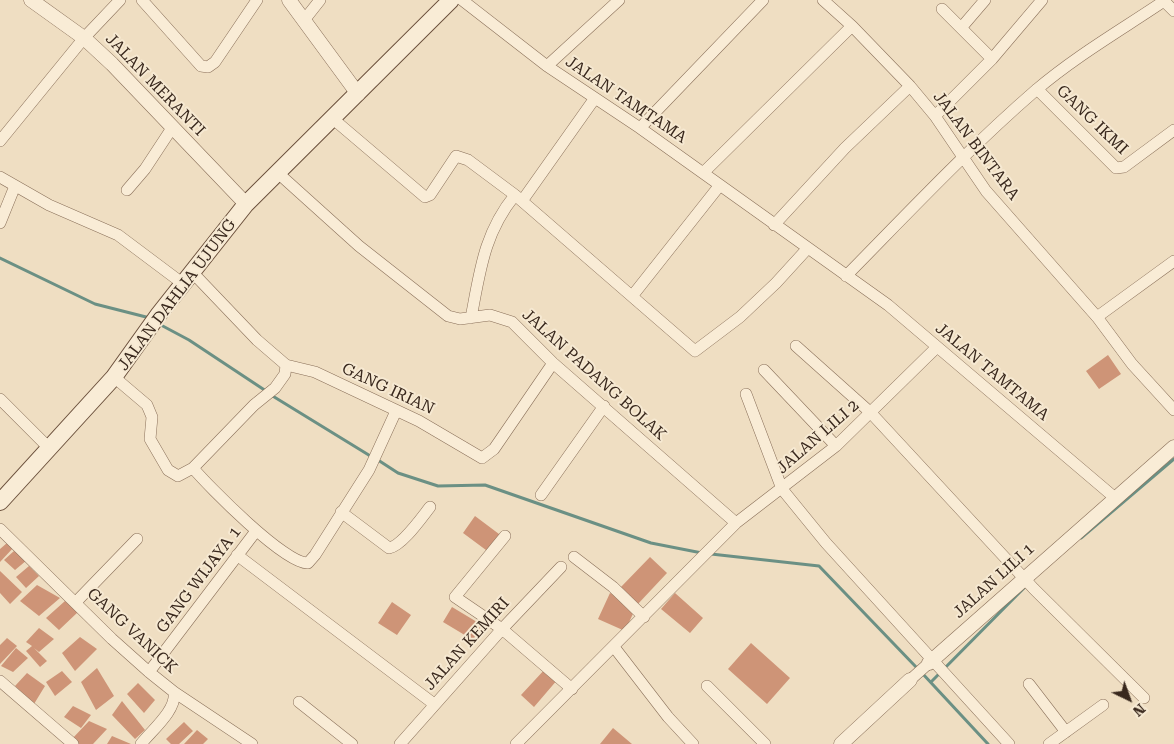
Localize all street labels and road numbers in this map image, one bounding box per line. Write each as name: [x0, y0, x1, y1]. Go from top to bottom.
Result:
street label: JALAN MERANTI: [101, 30, 209, 140]
street label: JALAN TAMTAMA: [562, 52, 690, 148]
street label: GANG IKMI: [1052, 81, 1132, 159]
street label: JALAN BINTARA: [929, 88, 1023, 204]
street label: JALAN DAHLIA UJUNG: [114, 216, 240, 374]
street label: JALAN PADANG BOLAK: [518, 305, 670, 445]
street label: JALAN TAMTAMA: [931, 319, 1053, 425]
street label: GANG IRIAN: [339, 359, 437, 419]
street label: JALAN LILI 2: [773, 396, 863, 478]
street label: GANG WIJAYA 1: [153, 523, 245, 637]
street label: JALAN LILI 1: [949, 540, 1039, 622]
street label: GANG VANICK: [83, 584, 181, 678]
street label: JALAN KEMIRI: [420, 594, 514, 694]

